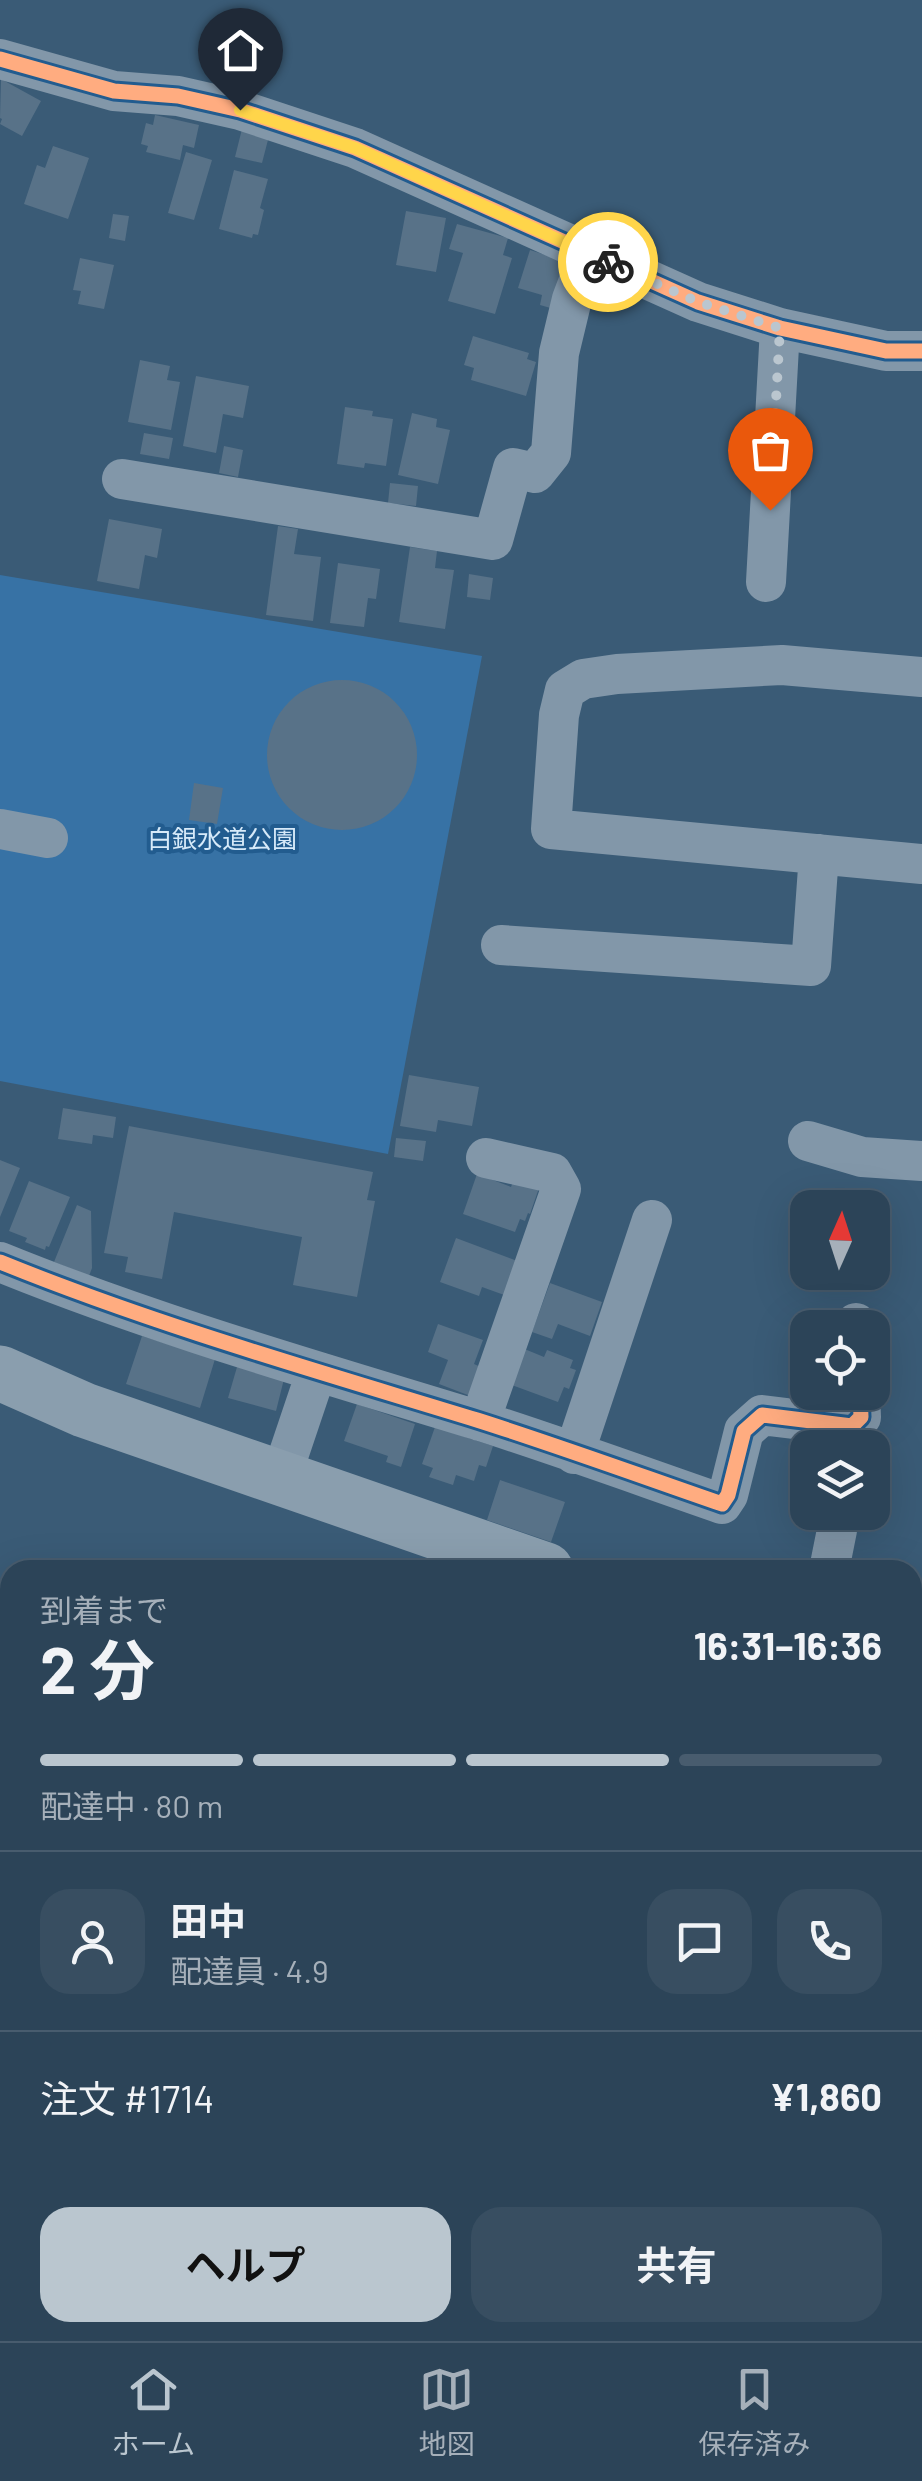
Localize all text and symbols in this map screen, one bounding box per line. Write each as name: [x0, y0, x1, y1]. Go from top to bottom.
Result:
pin: [198, 8, 283, 111]
icon: home: [213, 23, 268, 78]
courier: [558, 212, 658, 312]
icon: bike: [581, 235, 636, 290]
pin: [728, 408, 813, 511]
icon: bag: [743, 423, 798, 478]
park label: 白銀水道公園: [147, 823, 297, 853]
north arrow: [790, 1190, 890, 1290]
map controls: [790, 1190, 890, 1530]
button: locate: [790, 1310, 890, 1410]
button: layers: [790, 1430, 890, 1530]
text: 到着まで: [40, 1590, 168, 1628]
text: 16:31–16:36: [694, 1622, 882, 1668]
text: 2 分: [40, 1629, 154, 1707]
text: 配達中 · 80 m: [40, 1786, 223, 1824]
button: person: [40, 1889, 145, 1994]
button: chat: [647, 1889, 752, 1994]
button: phone: [777, 1889, 882, 1994]
text: 田中: [170, 1897, 246, 1943]
text: 配達員 · 4.9: [170, 1951, 329, 1989]
text: ¥1,860: [770, 2073, 882, 2119]
text: 注文 #1714: [40, 2075, 214, 2121]
button: ヘルプ: [40, 2207, 451, 2322]
button: 共有: [471, 2207, 882, 2322]
tab: ホーム: [112, 2362, 195, 2462]
tab: 地図: [419, 2362, 475, 2462]
tab: 保存済み: [698, 2362, 810, 2462]

